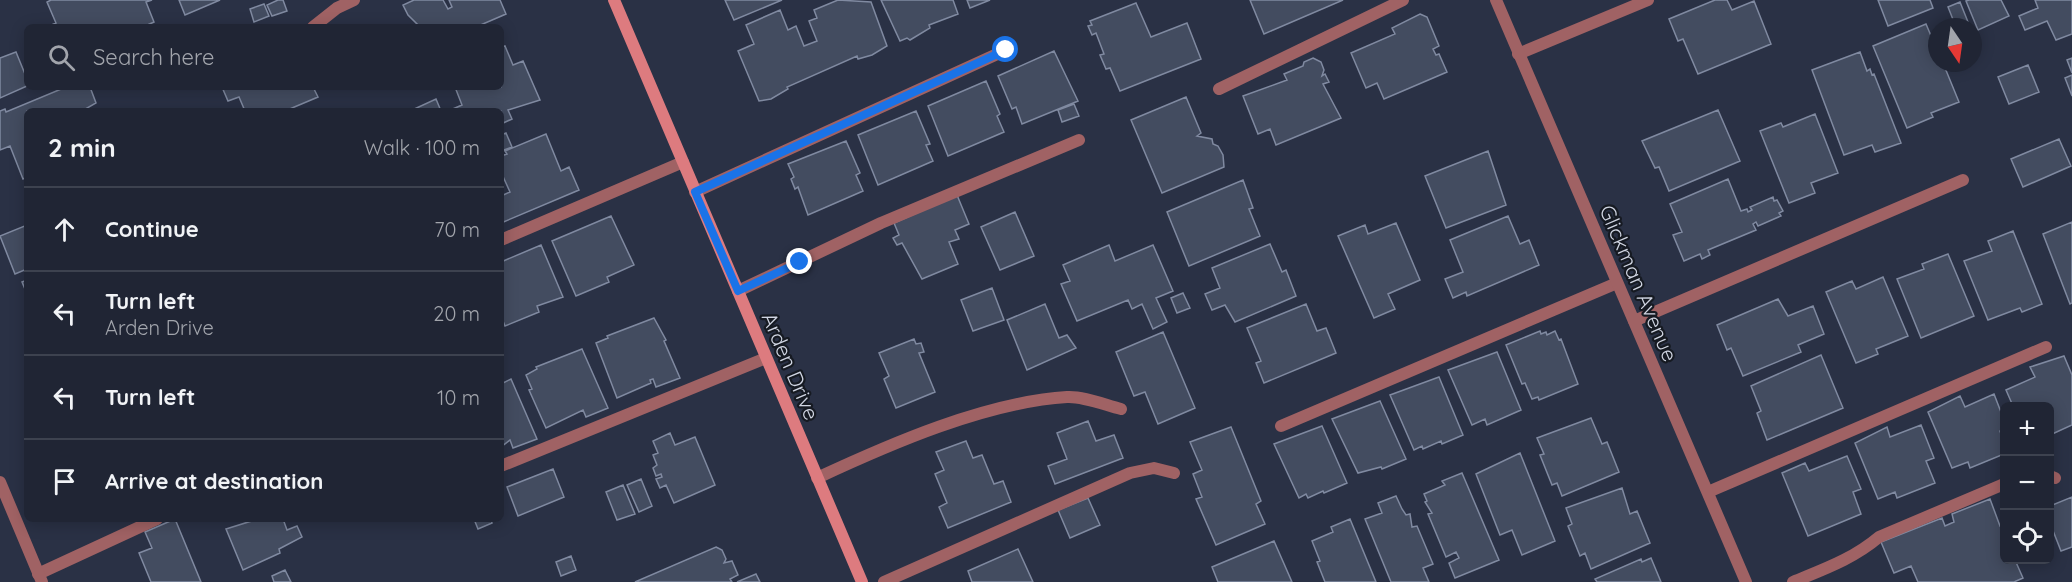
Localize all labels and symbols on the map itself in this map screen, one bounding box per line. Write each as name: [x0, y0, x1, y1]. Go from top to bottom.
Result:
north arrow: [1928, 18, 1982, 72]
route start: [992, 36, 1018, 62]
street label: Glickman Avenue: [1594, 201, 1684, 365]
route end: [786, 248, 812, 274]
street label: Arden Drive: [757, 308, 825, 424]

